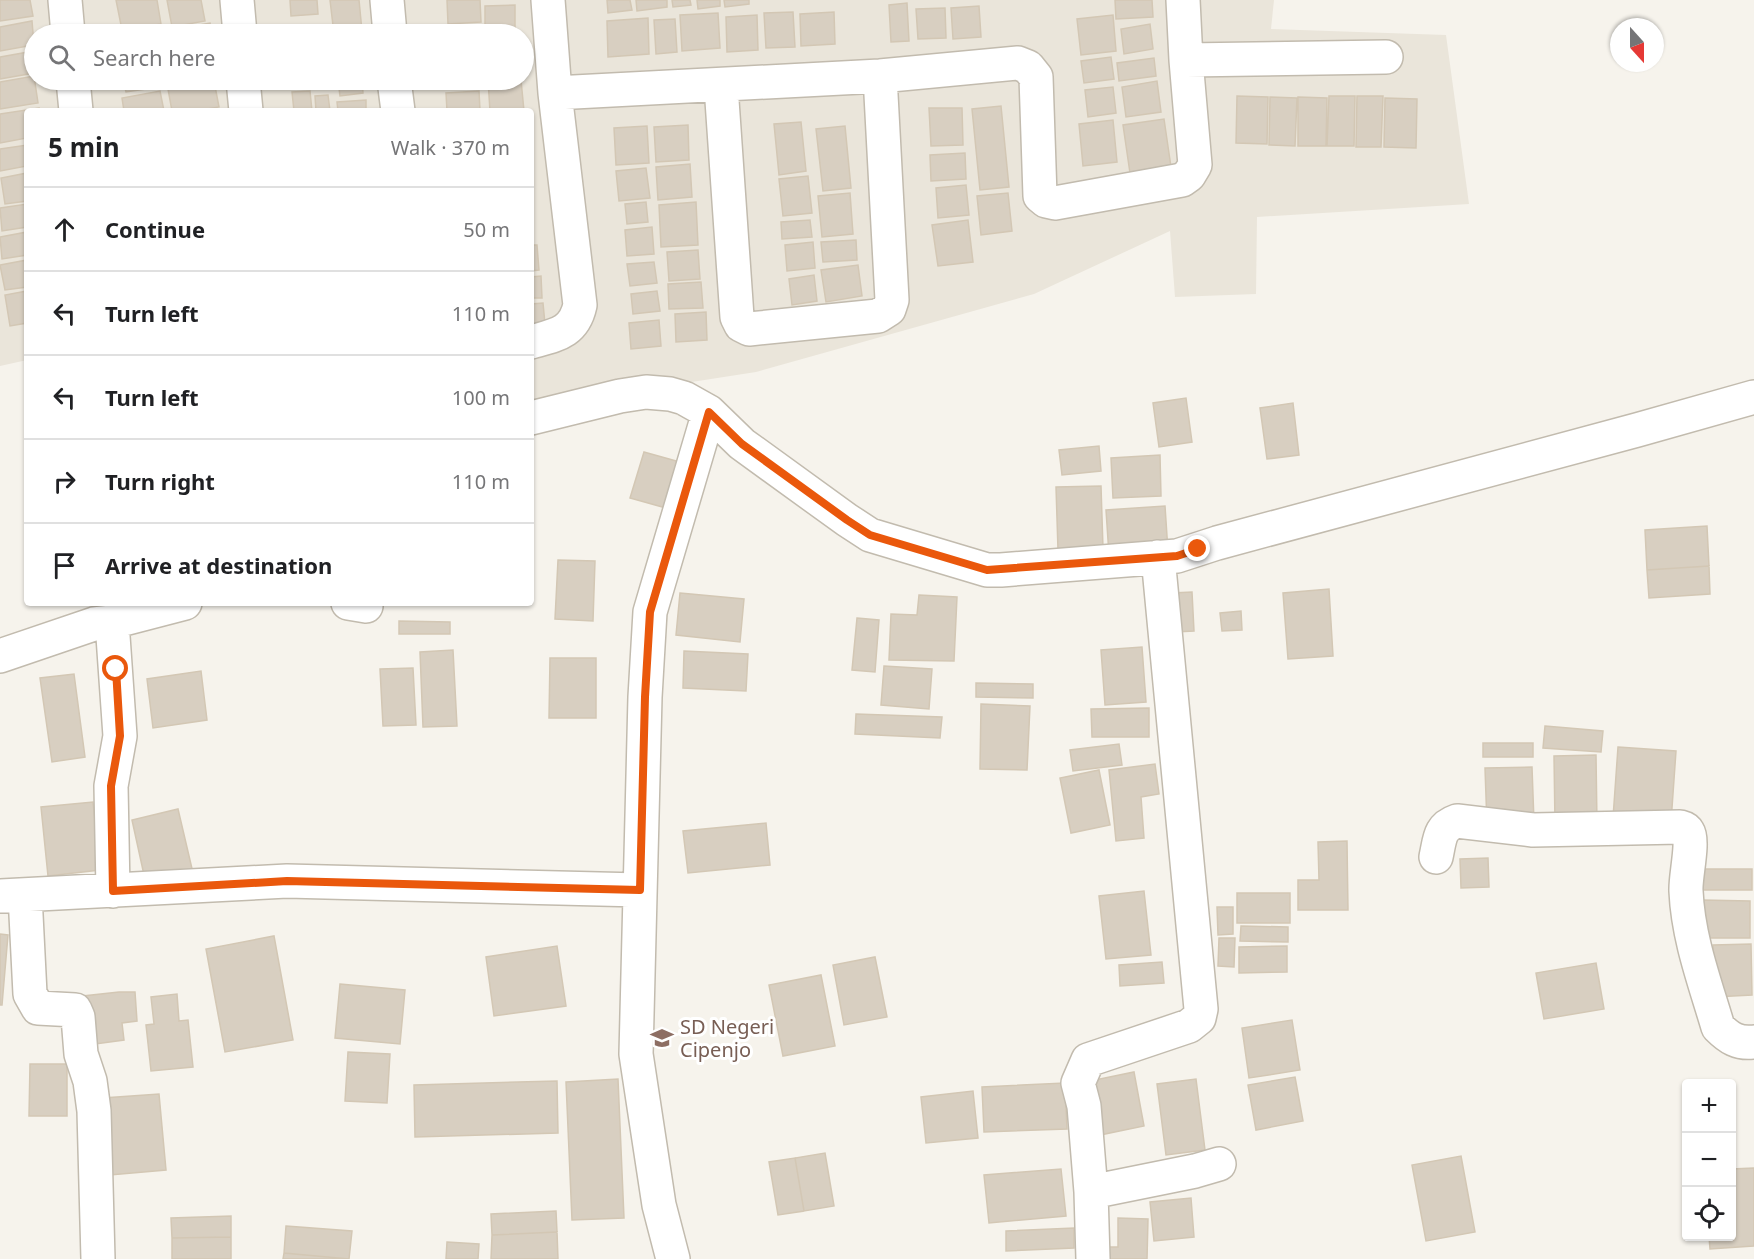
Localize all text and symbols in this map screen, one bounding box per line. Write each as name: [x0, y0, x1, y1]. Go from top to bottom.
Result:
north arrow: [1610, 18, 1664, 72]
search box: [24, 24, 534, 90]
icon: search: [45, 41, 78, 74]
text: Search here: [93, 42, 215, 72]
text: 5 min: [48, 129, 120, 165]
text: Walk · 370 m: [391, 134, 510, 161]
icon: ahead: [48, 213, 81, 246]
text: Continue: [105, 214, 205, 244]
text: 50 m: [463, 216, 510, 243]
icon: left: [48, 297, 81, 330]
text: Turn left: [105, 298, 199, 328]
text: 110 m: [452, 300, 510, 327]
icon: left: [48, 381, 81, 414]
text: Turn left: [105, 382, 199, 412]
text: 100 m: [452, 384, 510, 411]
icon: right: [48, 465, 81, 498]
text: Turn right: [105, 466, 215, 496]
text: 110 m: [452, 468, 510, 495]
route end: [1184, 535, 1210, 561]
icon: arrive: [48, 549, 81, 582]
text: Arrive at destination: [105, 550, 332, 580]
route start: [102, 655, 128, 681]
place label: SD Negeri Cipenjo: [680, 1013, 774, 1063]
school or university icon: SD Negeri Cipenjo: [649, 1025, 675, 1051]
map controls: [1682, 1079, 1736, 1241]
button: +: [1682, 1079, 1736, 1133]
button: −: [1682, 1133, 1736, 1187]
button: locate: [1682, 1187, 1736, 1241]

